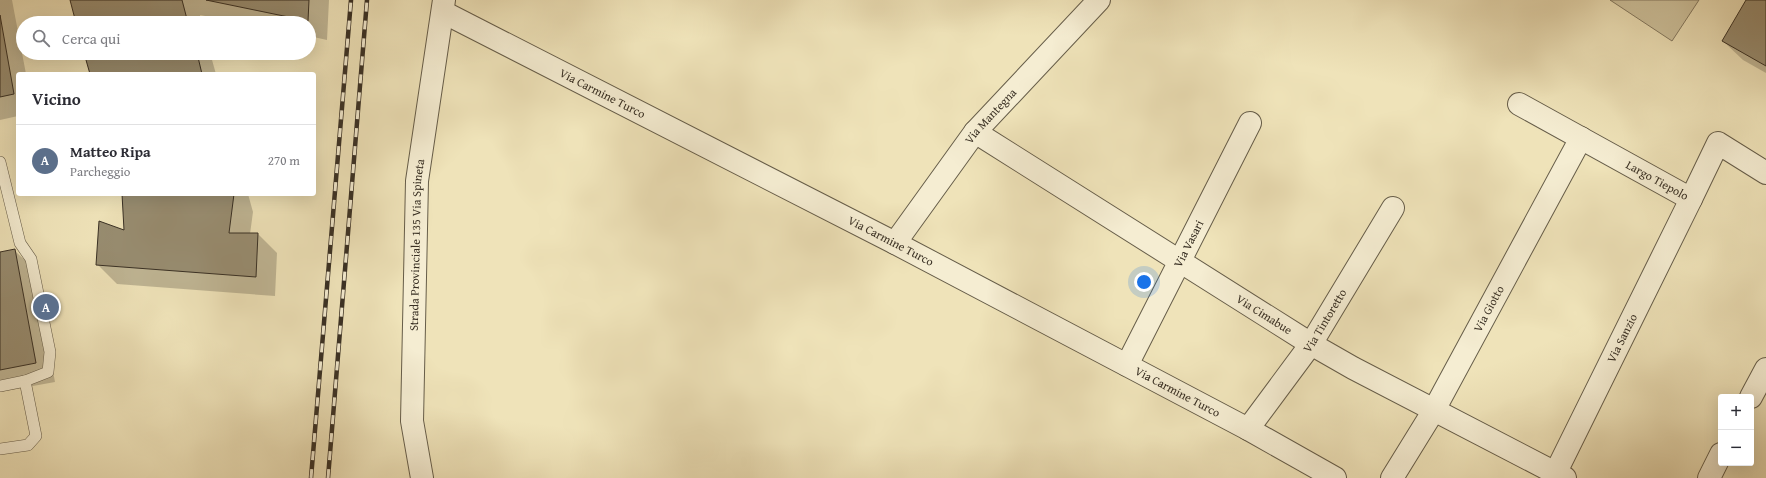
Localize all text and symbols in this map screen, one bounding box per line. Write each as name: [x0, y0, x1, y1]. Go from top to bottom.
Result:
search box: [16, 16, 316, 60]
icon: search: [30, 27, 52, 49]
text: Cerca qui: [62, 28, 120, 49]
street label: Via Carmine Turco: [557, 64, 649, 122]
street label: Via Mantegna: [960, 84, 1020, 147]
text: Vicino: [32, 86, 81, 111]
text: Matteo Ripa: [70, 141, 151, 162]
text: A: [41, 151, 49, 170]
text: 270 m: [268, 151, 300, 170]
street label: Largo Tiepolo: [1623, 156, 1692, 204]
street label: Strada Provinciale 135 Via Spineta: [405, 157, 428, 331]
text: Parcheggio: [70, 162, 130, 181]
street label: Via Carmine Turco: [845, 211, 937, 270]
street label: Via Vasari: [1169, 216, 1208, 270]
your location: [1134, 272, 1154, 292]
street label: Via Giotto: [1469, 282, 1508, 335]
street label: Via Tintoretto: [1299, 285, 1350, 356]
street label: Via Cimabue: [1233, 290, 1296, 338]
pin: A: [33, 292, 59, 322]
street label: Via Sanzio: [1602, 311, 1641, 365]
street label: Via Carmine Turco: [1132, 362, 1224, 421]
map controls: [1718, 394, 1754, 466]
button: +: [1718, 394, 1754, 430]
button: −: [1718, 430, 1754, 466]

